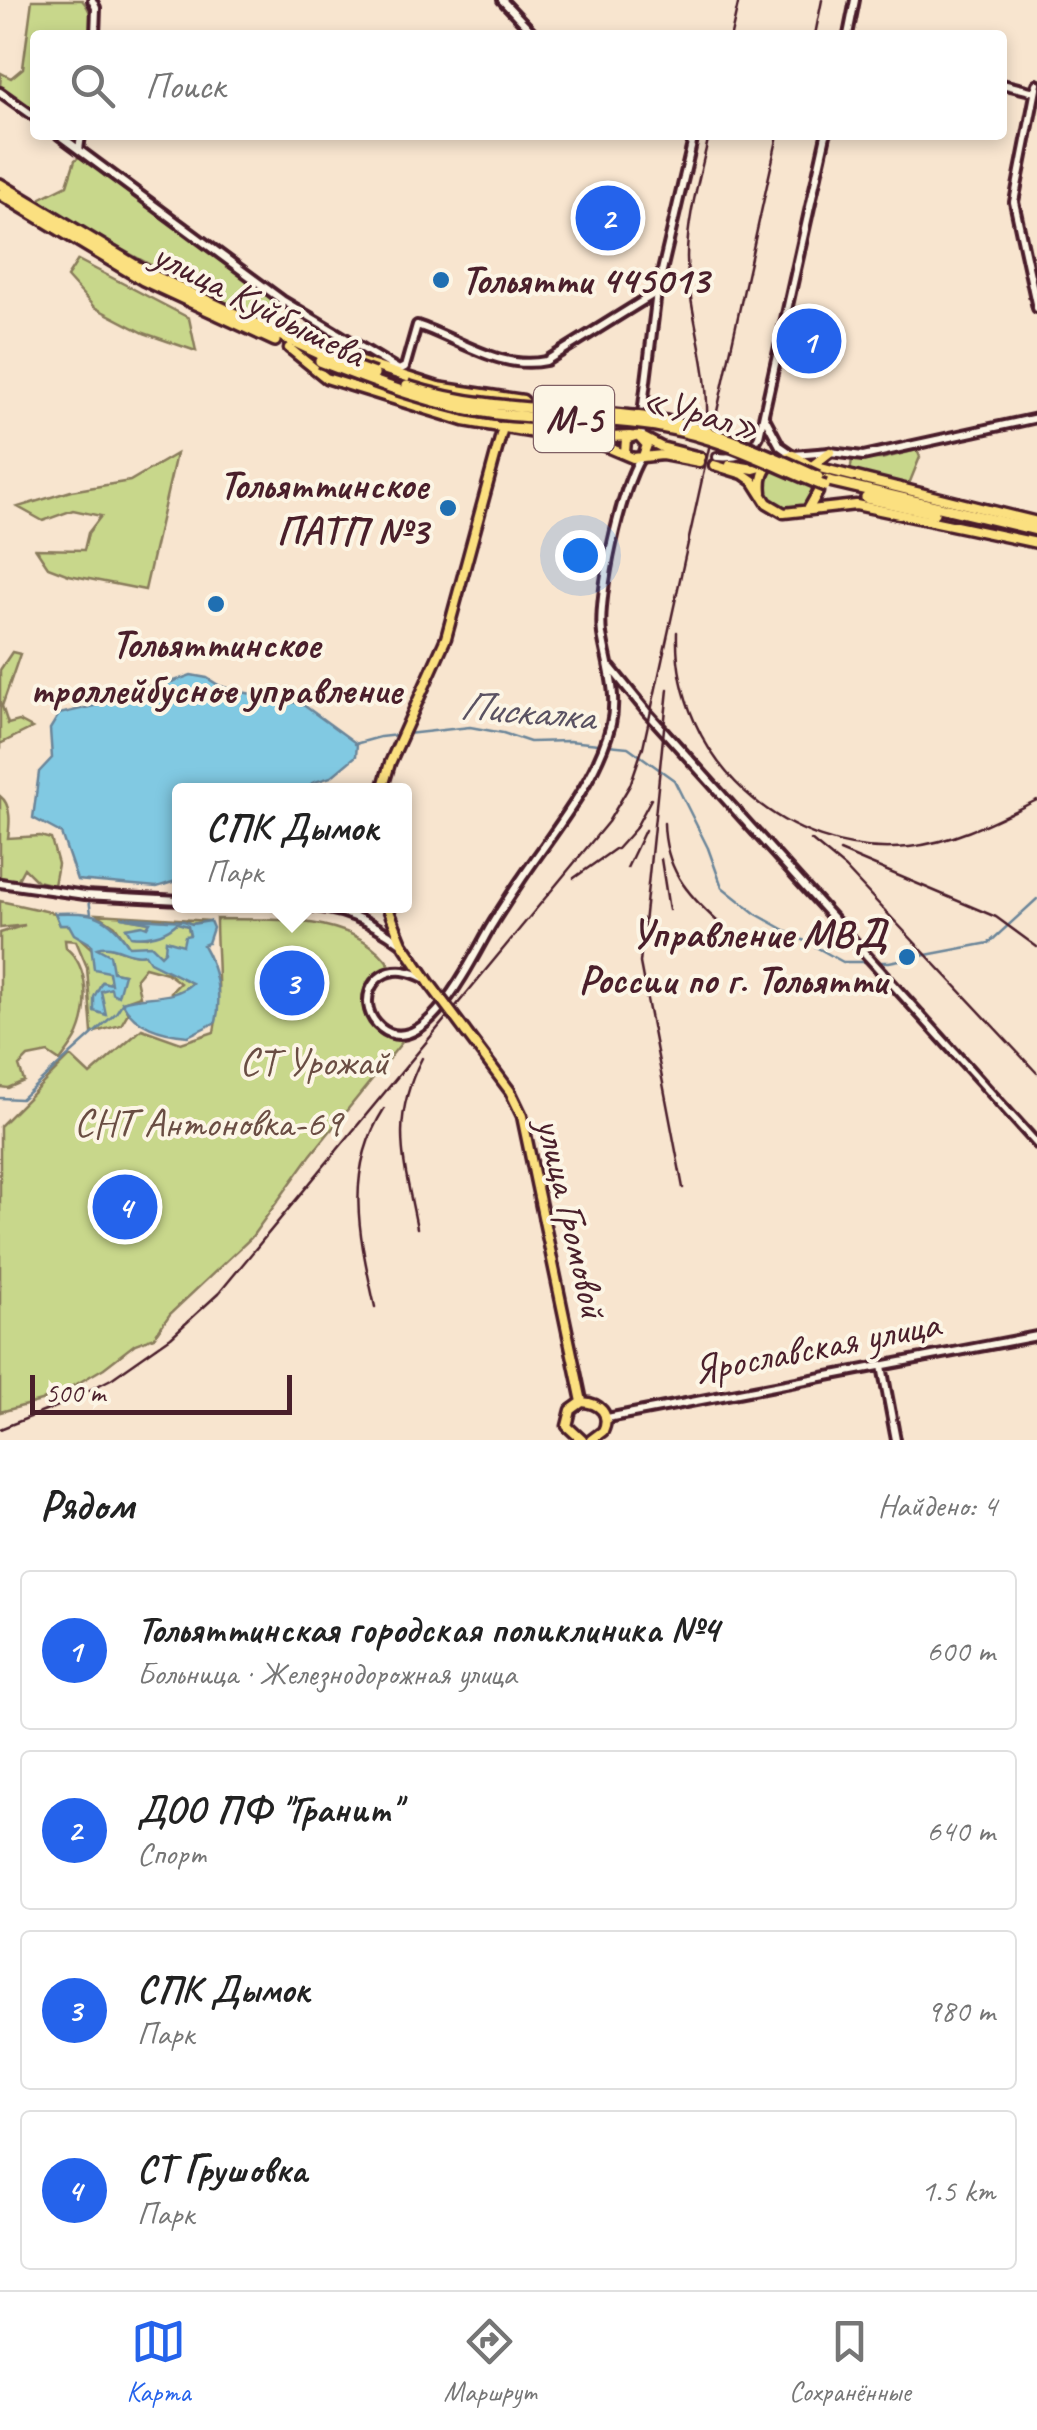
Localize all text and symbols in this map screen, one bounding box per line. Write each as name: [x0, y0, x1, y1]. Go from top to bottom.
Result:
search box: [30, 30, 1007, 140]
icon: search: [65, 58, 120, 113]
text: Поиск: [145, 62, 225, 109]
pin: 2: [576, 180, 640, 256]
street label: улица Куйбышева: [143, 228, 376, 380]
place label: Тольятти 445013: [461, 255, 713, 305]
marker: Тольятти 445013: [430, 269, 452, 291]
pin: 1: [776, 304, 842, 378]
street label: «Урал»: [637, 373, 765, 453]
road number: М-5: [534, 386, 614, 452]
place label: Тольяттинское ПАТП №3: [219, 460, 432, 556]
marker: Тольяттинское ПАТП №3: [437, 497, 459, 519]
your location: [555, 530, 606, 581]
marker: Тольяттинское троллейбусное управление: [205, 593, 227, 615]
place label: Тольяттинское троллейбусное управление: [30, 619, 405, 715]
water label: Пискалка: [458, 679, 601, 744]
popup: [172, 783, 412, 913]
text: СПК Дымок: [206, 804, 378, 851]
text: Парк: [206, 851, 263, 892]
place label: Управление МВД России по г. Тольятти: [579, 909, 890, 1005]
pin: 3: [260, 946, 324, 1020]
marker: Управление МВД России по г. Тольятти: [896, 946, 918, 968]
park label: СТ Урожай: [240, 1037, 391, 1087]
park label: СНТ Антоновка-69: [74, 1098, 345, 1148]
street label: улица Громовой: [524, 1111, 620, 1325]
pin: 4: [92, 1170, 158, 1244]
street label: Ярославская улица: [688, 1298, 946, 1395]
scale bar: [30, 1370, 292, 1414]
text: 500 m: [45, 1375, 105, 1410]
text: Рядом: [40, 1479, 134, 1532]
text: Найдено: 4: [878, 1485, 997, 1526]
text: Тольяттинская городская поликлиника №4: [137, 1606, 719, 1653]
text: 1: [67, 1630, 82, 1671]
text: 600 m: [926, 1630, 995, 1671]
text: Больница · Железнодорожная улица: [137, 1653, 517, 1694]
text: ДОО ПФ "Гранит": [137, 1786, 400, 1833]
text: 2: [67, 1810, 82, 1851]
text: 640 m: [926, 1810, 995, 1851]
text: Спорт: [137, 1833, 206, 1874]
text: СПК Дымок: [137, 1966, 309, 2013]
text: 3: [67, 1990, 82, 2031]
text: 980 m: [926, 1990, 995, 2031]
text: Парк: [137, 2013, 194, 2054]
text: СТ Грушовка: [137, 2146, 307, 2193]
text: 4: [67, 2170, 82, 2211]
text: 1.5 km: [921, 2170, 995, 2211]
text: Парк: [137, 2193, 194, 2234]
tab: Карта: [127, 2314, 191, 2409]
tab: Маршрут: [444, 2314, 536, 2409]
tab: Сохранённые: [789, 2314, 911, 2409]

